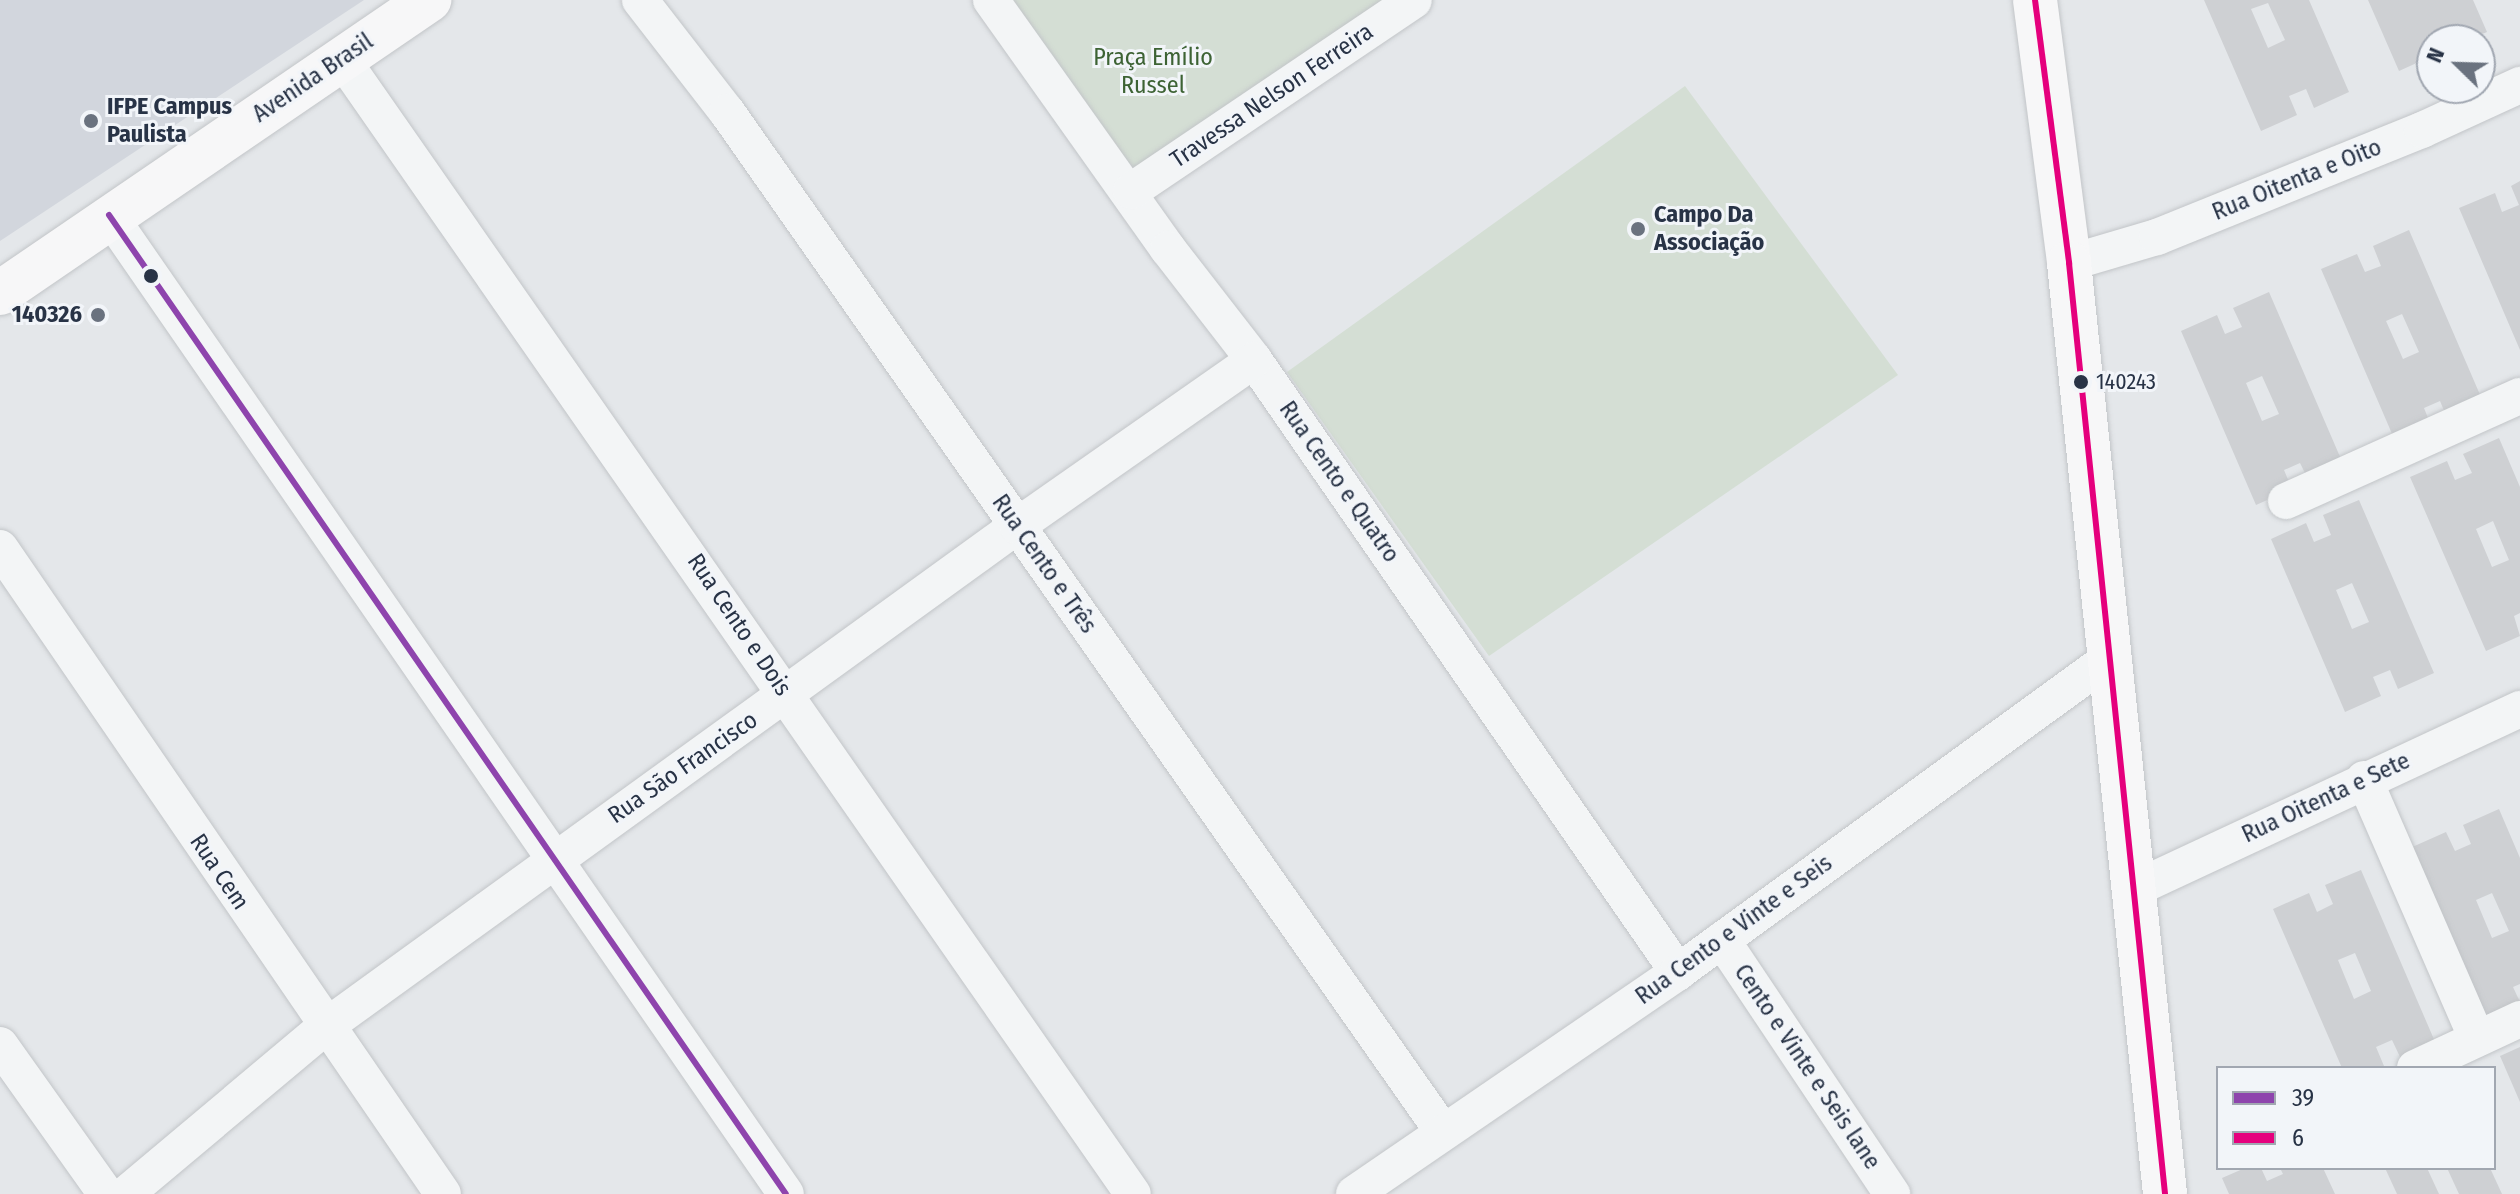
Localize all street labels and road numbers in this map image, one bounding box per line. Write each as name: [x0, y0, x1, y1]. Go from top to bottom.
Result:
street label: Travessa Nelson Ferreira: [1165, 17, 1379, 175]
street label: Avenida Brasil: [247, 27, 379, 129]
street label: Rua Oitenta e Oito: [2208, 133, 2386, 227]
street label: Rua Cento e Quatro: [1273, 396, 1405, 568]
street label: Rua Cento e Três: [986, 489, 1102, 639]
street label: Rua Cento e Dois: [681, 548, 797, 702]
street label: Rua São Francisco: [603, 706, 763, 830]
street label: Rua Oitenta e Sete: [2238, 747, 2414, 849]
street label: Rua Cem: [183, 829, 255, 915]
street label: Rua Cento e Vinte e Seis: [1630, 849, 1838, 1011]
street label: Cento e Vinte e Seis lane: [1728, 959, 1886, 1175]

